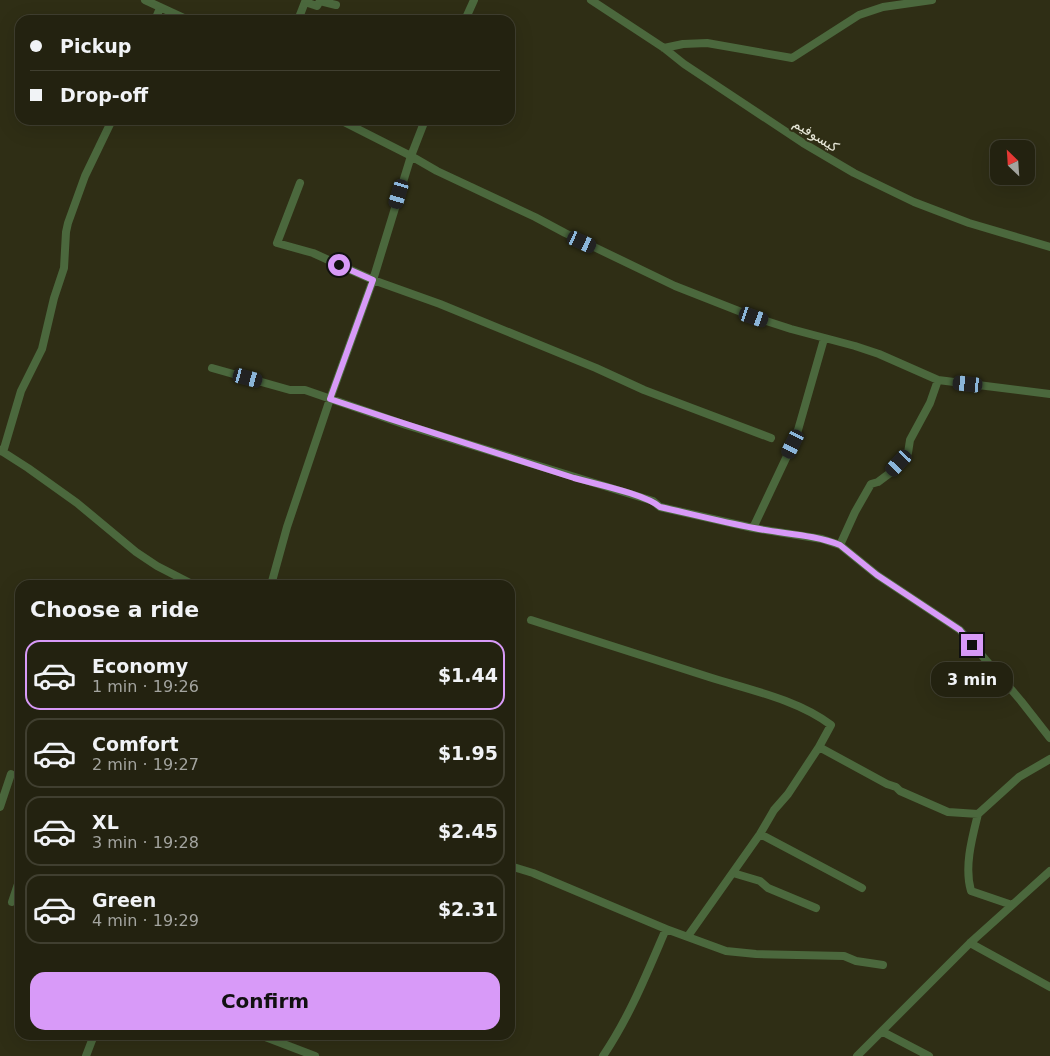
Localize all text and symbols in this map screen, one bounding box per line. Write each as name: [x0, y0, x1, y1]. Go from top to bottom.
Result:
text: Pickup: [60, 35, 131, 57]
text: Drop-off: [60, 84, 148, 106]
street label: كيسوفيم: [790, 115, 842, 156]
north arrow: [990, 140, 1035, 185]
map controls: [990, 140, 1035, 185]
car: [387, 177, 410, 211]
car: [565, 229, 598, 255]
route start: [328, 254, 350, 276]
car: [737, 305, 770, 329]
car: [231, 367, 264, 389]
car: [952, 375, 983, 393]
car: [779, 427, 806, 461]
car: [883, 447, 914, 479]
text: Choose a ride: [30, 597, 199, 622]
route end: [961, 634, 983, 656]
icon: car: [32, 653, 77, 698]
text: Economy: [92, 655, 188, 677]
callout: 3 min: [931, 662, 1013, 698]
text: $1.44: [438, 664, 498, 686]
text: 3 min: [947, 670, 997, 689]
text: 1 min · 19:26: [92, 677, 199, 696]
icon: car: [32, 731, 77, 776]
text: Comfort: [92, 733, 179, 755]
text: $1.95: [438, 742, 498, 764]
text: 2 min · 19:27: [92, 755, 199, 774]
icon: car: [32, 809, 77, 854]
text: XL: [92, 811, 119, 833]
text: $2.45: [438, 820, 498, 842]
text: 3 min · 19:28: [92, 833, 199, 852]
icon: car: [32, 887, 77, 932]
text: Green: [92, 889, 156, 911]
text: $2.31: [438, 898, 498, 920]
text: 4 min · 19:29: [92, 911, 199, 930]
button: Confirm: [30, 972, 500, 1030]

